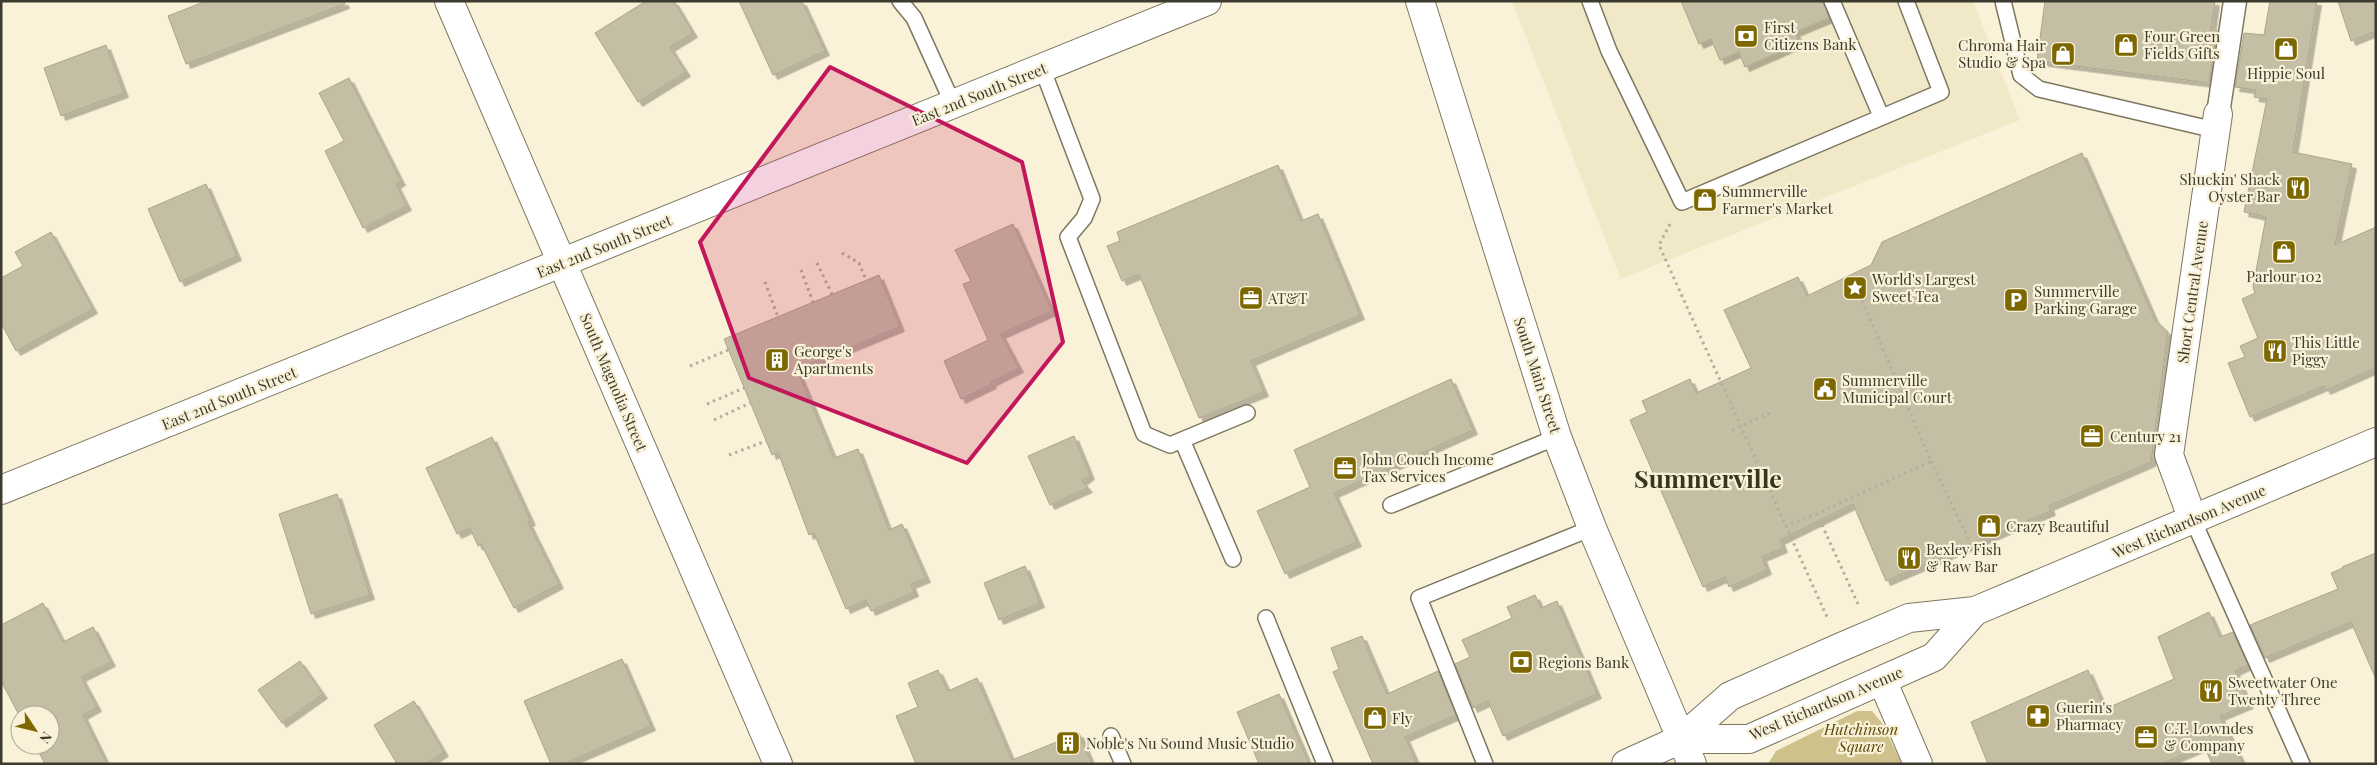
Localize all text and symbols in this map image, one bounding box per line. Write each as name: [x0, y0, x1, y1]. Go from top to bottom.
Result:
place label: First Citizens Bank: [1764, 17, 1857, 54]
bank icon: First Citizens Bank: [1733, 23, 1759, 49]
place label: Four Green Fields Gifts: [2144, 26, 2220, 63]
shop icon: Four Green Fields Gifts: [2113, 32, 2139, 58]
place label: Chroma Hair Studio & Spa: [1958, 35, 2047, 72]
shop icon: Hippie Soul: [2273, 36, 2299, 62]
shop icon: Chroma Hair Studio & Spa: [2050, 41, 2076, 67]
street label: East 2nd South Street: [909, 58, 1050, 130]
place label: Hippie Soul: [2247, 63, 2325, 83]
place label: Shuckin' Shack Oyster Bar: [2180, 169, 2281, 206]
restaurant icon: Shuckin' Shack Oyster Bar: [2285, 175, 2311, 201]
place label: Summerville Farmer's Market: [1722, 181, 1834, 218]
shop icon: Summerville Farmer's Market: [1692, 187, 1718, 213]
street label: East 2nd South Street: [534, 210, 675, 282]
street label: Short Central Avenue: [2172, 219, 2212, 365]
shop icon: Parlour 102: [2271, 239, 2297, 265]
place label: Parlour 102: [2246, 266, 2322, 286]
place label: World's Largest Sweet Tea: [1871, 269, 1976, 306]
place icon: World's Largest Sweet Tea: [1842, 275, 1868, 301]
place label: Summerville Parking Garage: [2034, 281, 2137, 318]
office icon: AT&T: [1238, 285, 1264, 311]
parking icon: Summerville Parking Garage: [2003, 287, 2029, 313]
place label: AT&T: [1267, 288, 1308, 308]
street label: South Magnolia Street: [576, 310, 652, 455]
street label: South Main Street: [1510, 314, 1566, 436]
place label: This Little Piggy: [2292, 332, 2360, 369]
restaurant icon: This Little Piggy: [2262, 338, 2288, 364]
place label: George's Apartments: [793, 341, 874, 378]
building icon: George's Apartments: [764, 347, 790, 373]
street label: East 2nd South Street: [159, 362, 300, 434]
place label: Summerville Municipal Court: [1842, 370, 1953, 407]
public building icon: Summerville Municipal Court: [1812, 376, 1838, 402]
office icon: Century 21: [2079, 423, 2105, 449]
place label: Century 21: [2110, 426, 2182, 446]
place label: John Couch Income Tax Services: [1361, 449, 1494, 486]
office icon: John Couch Income Tax Services: [1332, 455, 1358, 481]
district label: Summerville: [1634, 461, 1782, 494]
street label: West Richardson Avenue: [2108, 480, 2269, 563]
shop icon: Crazy Beautiful: [1976, 513, 2002, 539]
place label: Crazy Beautiful: [2006, 516, 2109, 536]
place label: Bexley Fish & Raw Bar: [1926, 539, 2002, 576]
restaurant icon: Bexley Fish & Raw Bar: [1896, 545, 1922, 571]
bank icon: Regions Bank: [1508, 649, 1534, 675]
place label: Regions Bank: [1538, 652, 1630, 672]
street label: West Richardson Avenue: [1745, 662, 1906, 745]
place label: Sweetwater One Twenty Three: [2228, 672, 2338, 709]
restaurant icon: Sweetwater One Twenty Three: [2198, 678, 2224, 704]
place label: Guerin's Pharmacy: [2056, 697, 2124, 734]
pharmacy icon: Guerin's Pharmacy: [2025, 703, 2051, 729]
north arrow: [10, 705, 60, 755]
shop icon: Fly: [1362, 705, 1388, 731]
place label: Fly: [1392, 708, 1413, 728]
place label: C.T. Lowndes & Company: [2164, 718, 2253, 755]
park label: Hutchinson Square: [1823, 719, 1898, 756]
office icon: C.T. Lowndes & Company: [2133, 724, 2159, 750]
text: N: [35, 728, 57, 747]
building icon: Noble's Nu Sound Music Studio: [1055, 730, 1081, 756]
place label: Noble's Nu Sound Music Studio: [1086, 733, 1294, 753]

